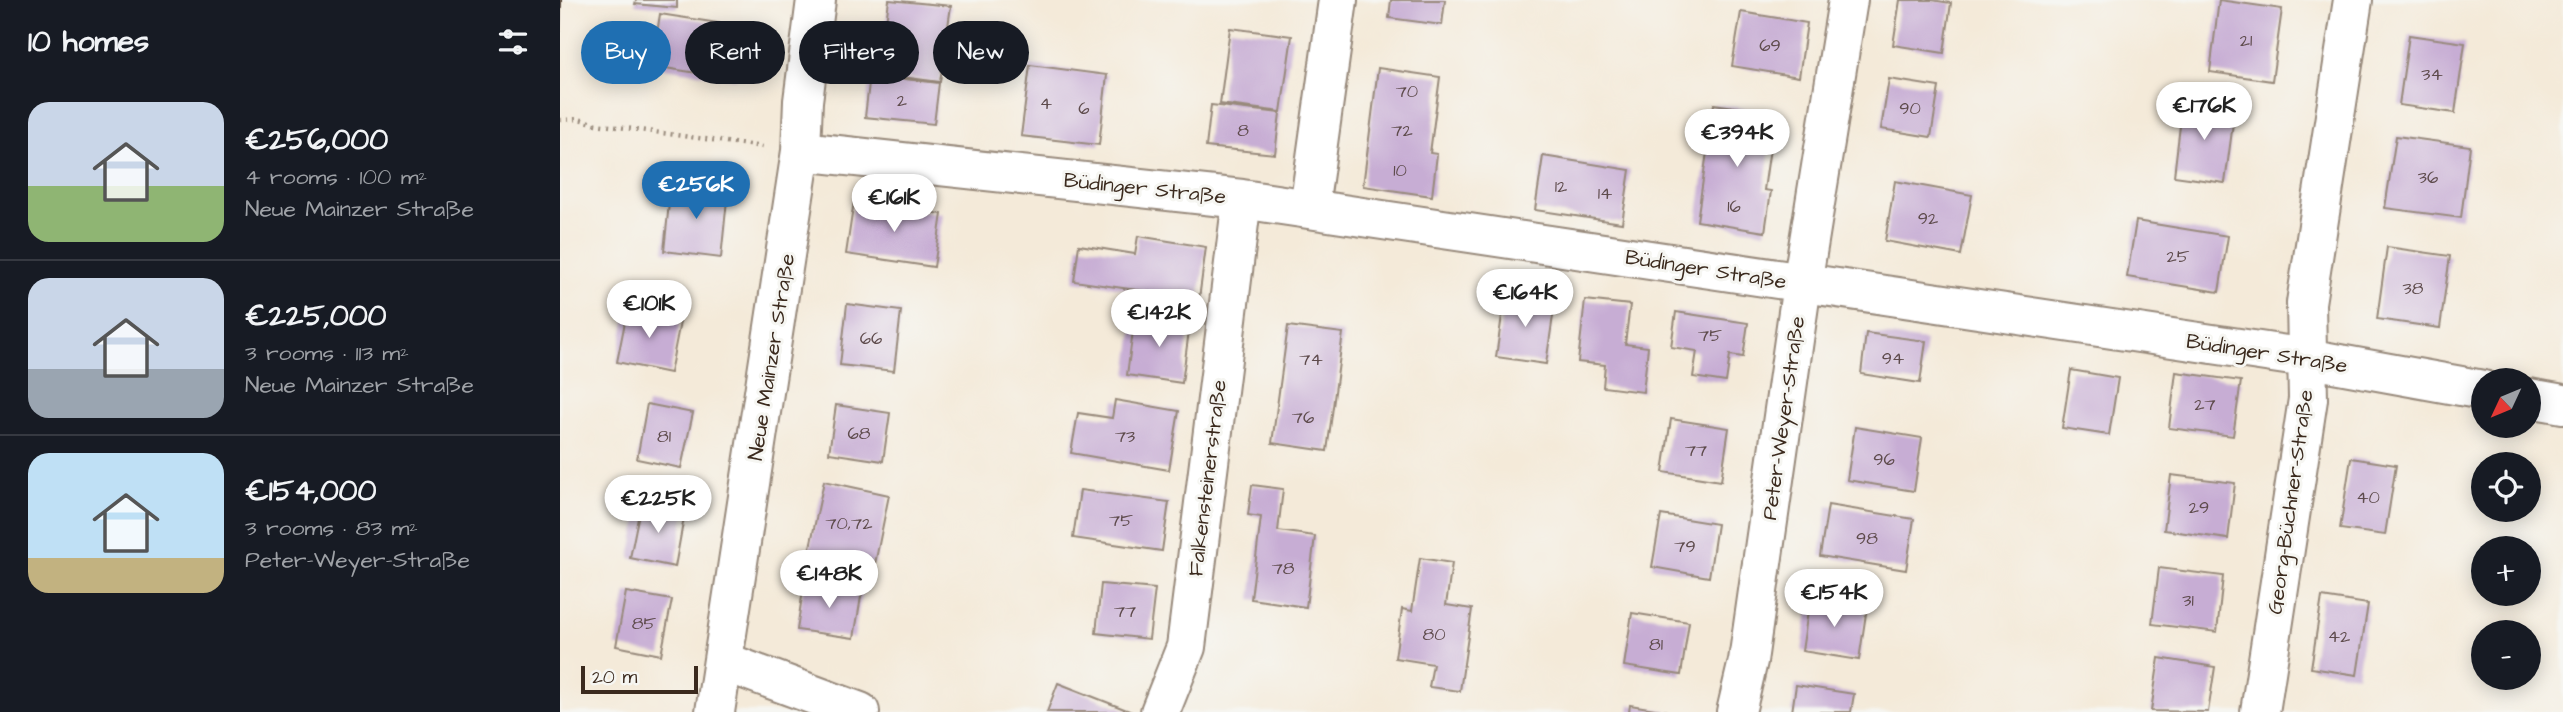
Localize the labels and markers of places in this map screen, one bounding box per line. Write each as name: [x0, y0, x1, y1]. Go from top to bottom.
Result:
pin: €176K: [2155, 82, 2253, 142]
pin: €394K: [1688, 110, 1786, 169]
pin: €256K: [647, 162, 745, 221]
pin: €161K: [845, 174, 943, 234]
pin: €164K: [1476, 270, 1574, 329]
pin: €101K: [600, 280, 698, 340]
pin: €142K: [1110, 290, 1208, 349]
pin: €225K: [609, 476, 707, 535]
pin: €148K: [780, 550, 878, 610]
pin: €154K: [1785, 570, 1883, 629]

